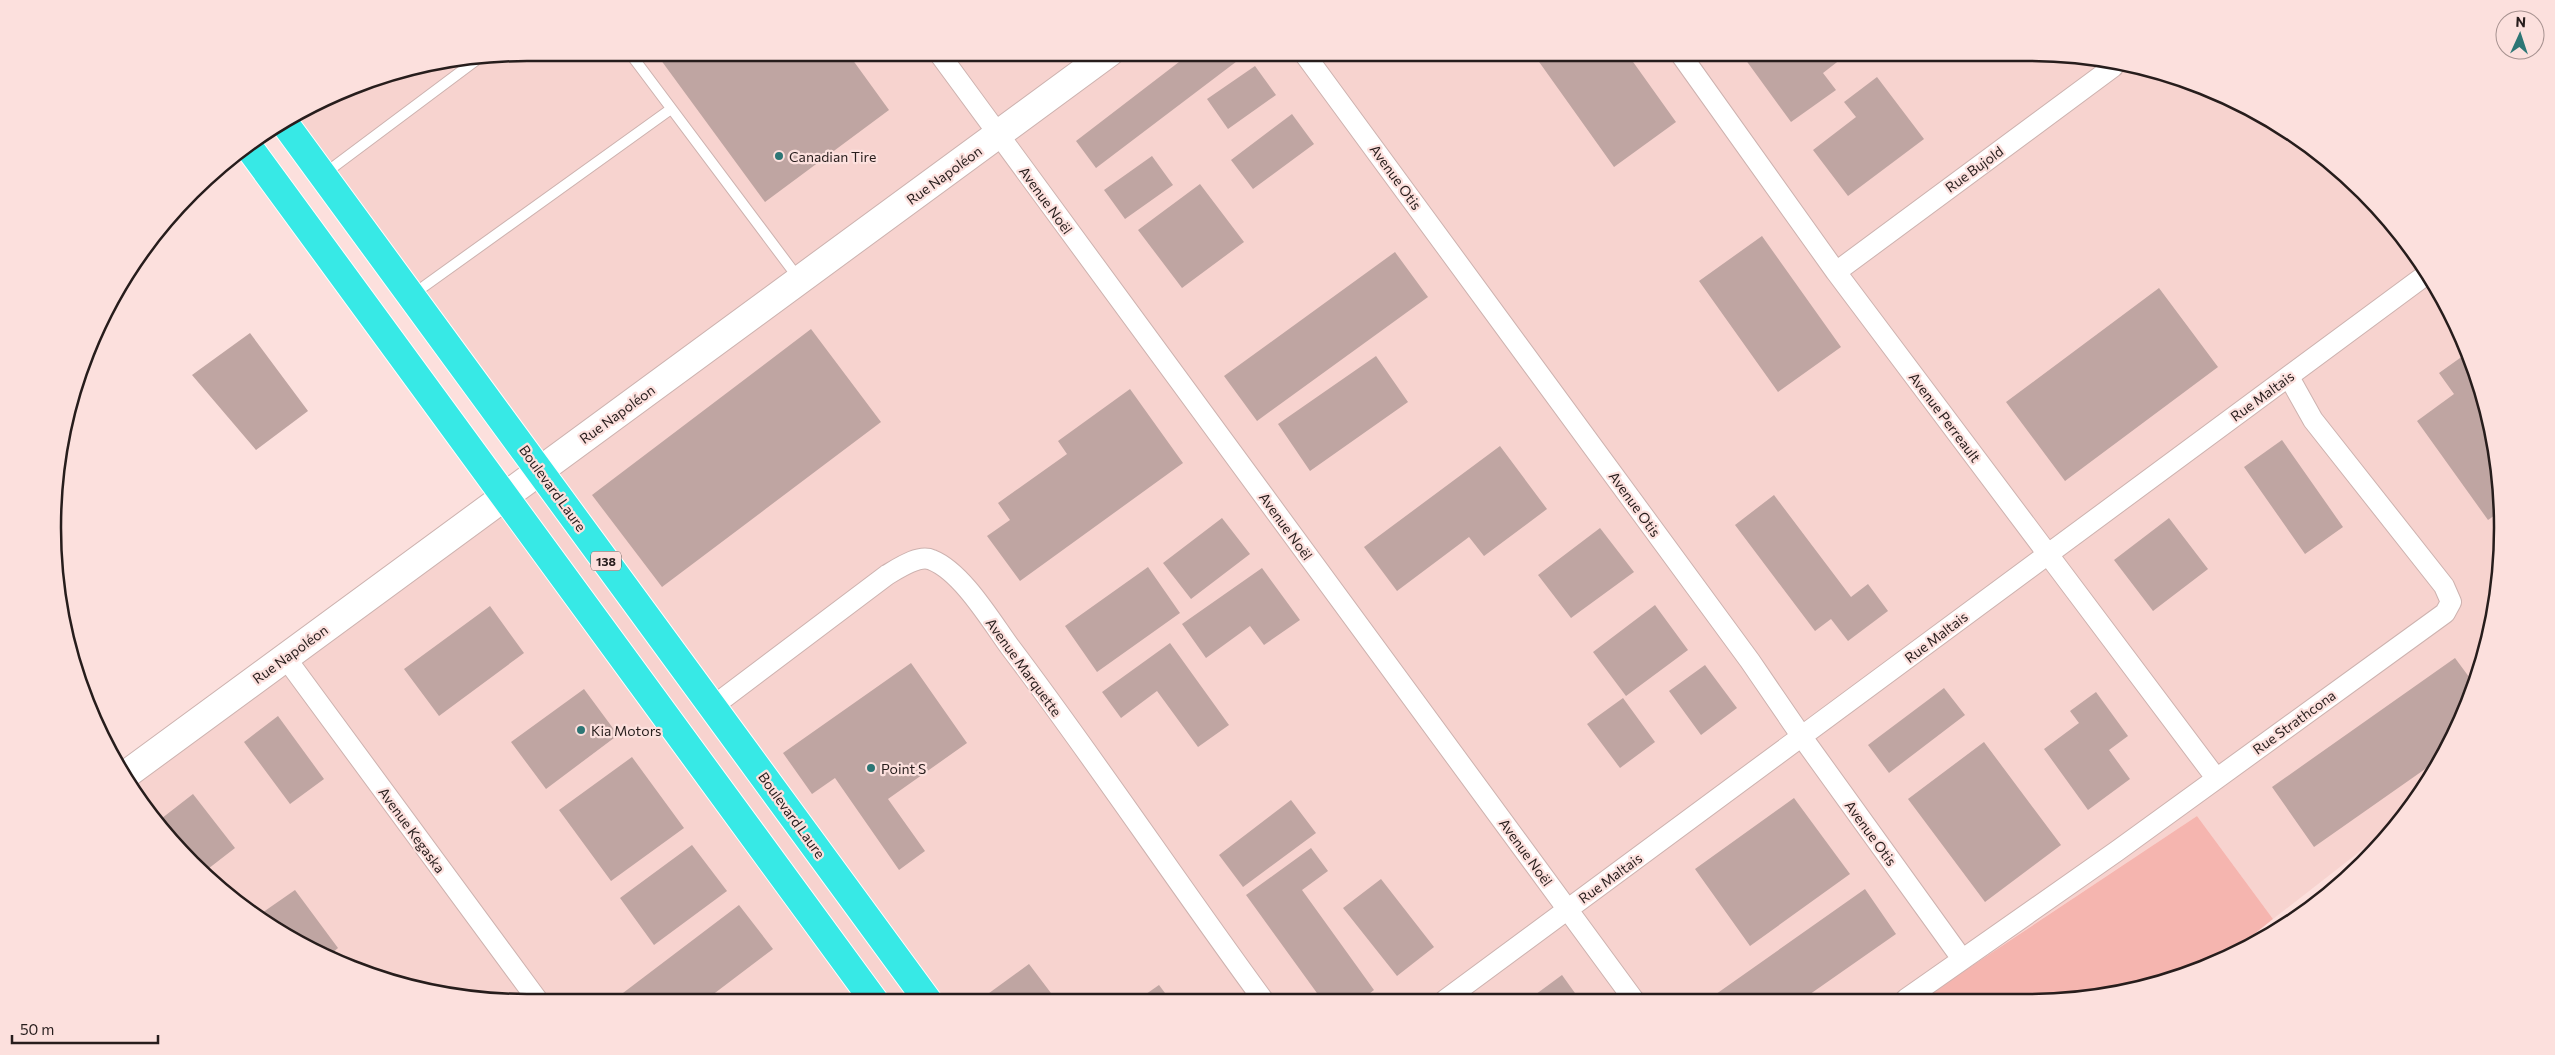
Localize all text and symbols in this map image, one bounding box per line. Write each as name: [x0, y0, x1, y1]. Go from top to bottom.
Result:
north arrow: [2495, 10, 2545, 60]
text: N: [2515, 13, 2526, 30]
street label: Avenue Otis: [1367, 141, 1425, 213]
street label: Rue Napoléon: [903, 142, 985, 208]
street label: Rue Bujold: [1942, 142, 2006, 196]
place label: Canadian Tire: [789, 148, 876, 165]
marker: Canadian Tire: [773, 150, 785, 162]
street label: Avenue Noël: [1016, 163, 1076, 237]
street label: Rue Maltais: [2227, 367, 2297, 425]
street label: Avenue Perreault: [1906, 369, 1984, 465]
street label: Rue Napoléon: [576, 381, 658, 447]
street label: Boulevard Laure: [516, 442, 590, 534]
street label: Avenue Otis: [1606, 468, 1664, 540]
street label: Avenue Noël: [1256, 489, 1316, 563]
road number: 138: [591, 552, 621, 570]
street label: Rue Maltais: [1901, 608, 1971, 666]
street label: Avenue Marquette: [983, 615, 1065, 719]
street label: Rue Napoléon: [249, 621, 331, 687]
street label: Rue Strathcona: [2249, 686, 2339, 758]
place label: Kia Motors: [591, 722, 661, 739]
marker: Kia Motors: [575, 724, 587, 736]
place label: Point S: [881, 760, 926, 777]
marker: Point S: [865, 762, 877, 774]
street label: Boulevard Laure: [755, 769, 829, 861]
street label: Avenue Kegaska: [375, 784, 449, 876]
street label: Avenue Otis: [1842, 797, 1900, 869]
street label: Avenue Noël: [1496, 815, 1556, 889]
street label: Rue Maltais: [1575, 849, 1645, 907]
scale bar: [12, 1012, 159, 1044]
text: 50 m: [20, 1020, 54, 1038]

